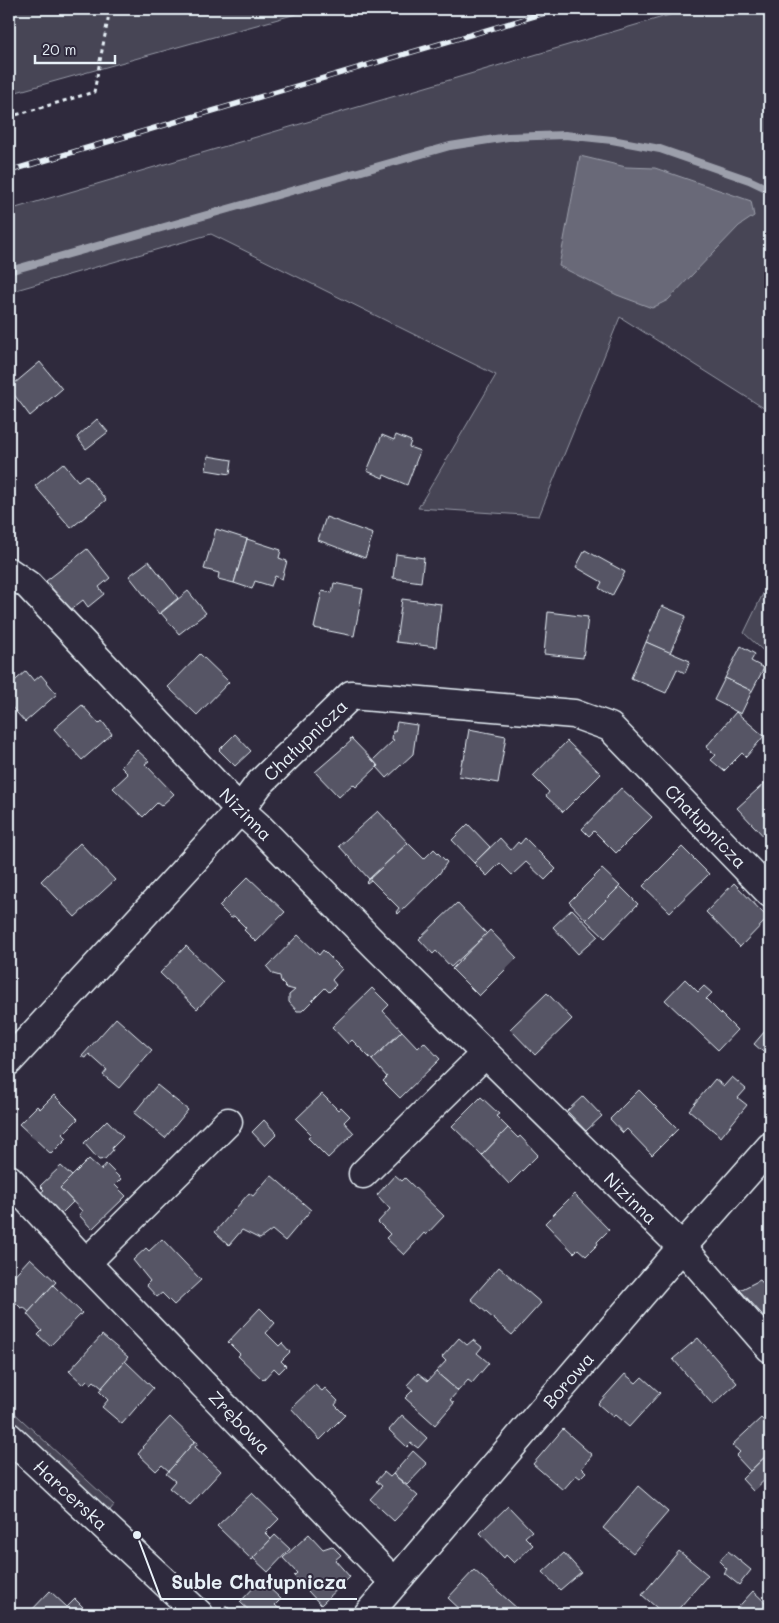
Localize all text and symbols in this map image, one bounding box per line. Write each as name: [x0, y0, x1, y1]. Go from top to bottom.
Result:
scale bar: [35, 32, 115, 64]
text: 20 m: [42, 39, 76, 59]
street label: Chałupnicza: [258, 694, 352, 786]
street label: Chałupnicza: [660, 779, 752, 873]
street label: Nizinna: [214, 782, 278, 846]
street label: Nizinna: [599, 1167, 663, 1229]
street label: Borowa: [537, 1347, 599, 1413]
street label: Zrębowa: [204, 1385, 276, 1459]
street label: Harcerska: [29, 1454, 113, 1536]
callout: Suble Chałupnicza: [161, 1565, 357, 1599]
text: Suble Chałupnicza: [171, 1569, 347, 1594]

